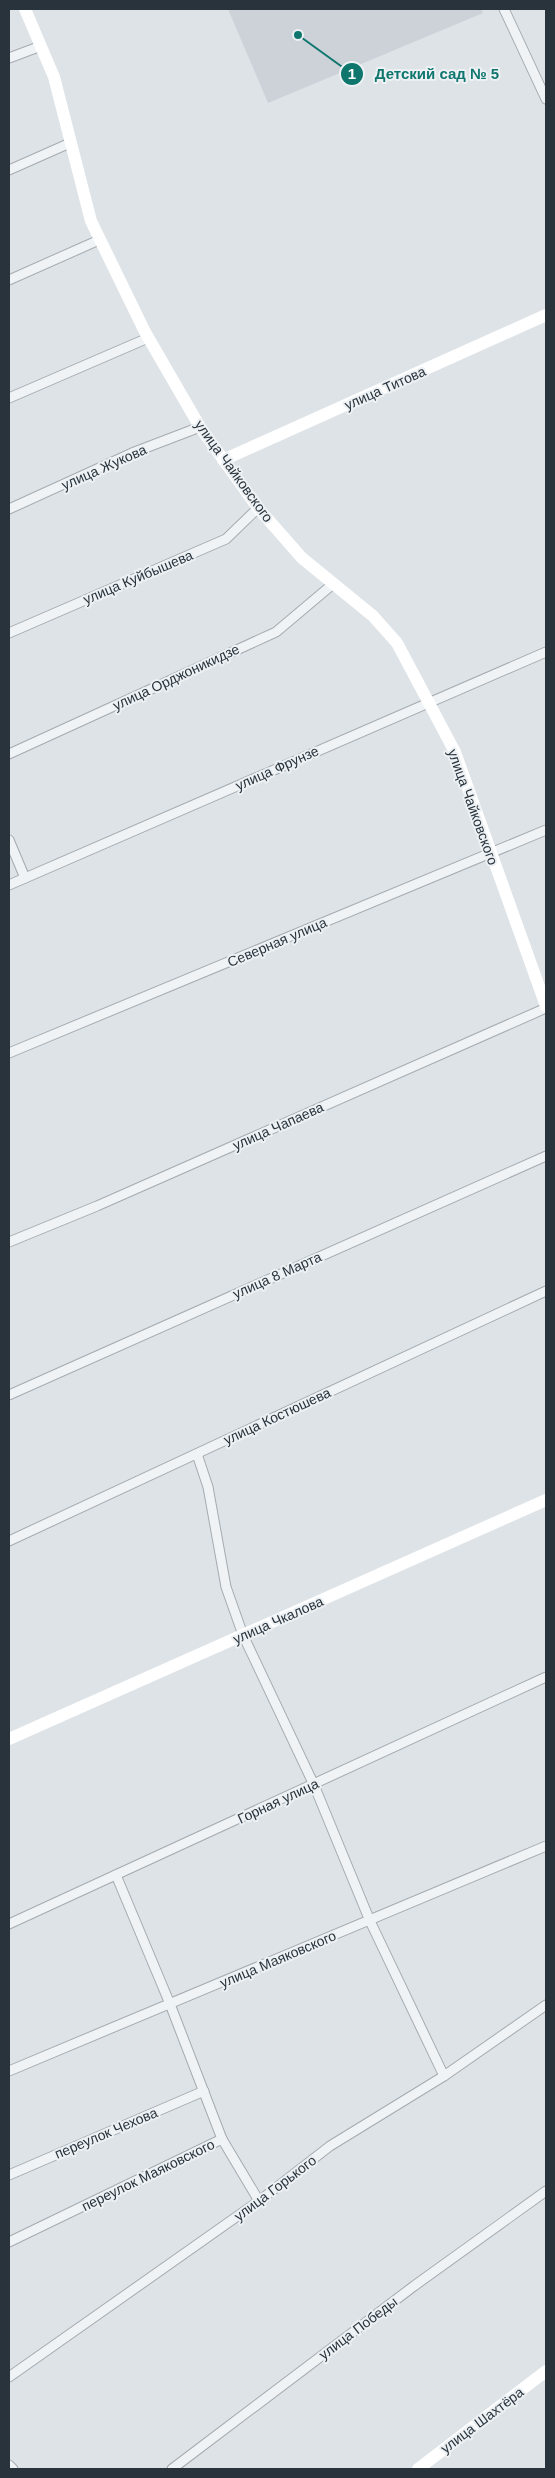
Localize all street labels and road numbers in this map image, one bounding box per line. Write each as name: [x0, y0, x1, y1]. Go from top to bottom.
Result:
street label: улица Титова: [342, 363, 428, 413]
street label: улица Чайковского: [192, 417, 277, 525]
street label: улица Жукова: [59, 441, 149, 493]
street label: улица Куйбышева: [81, 547, 195, 607]
street label: улица Орджоникидзе: [110, 641, 242, 713]
street label: улица Фрунзе: [233, 742, 321, 793]
street label: улица Чайковского: [445, 747, 502, 867]
street label: Северная улица: [225, 914, 329, 970]
street label: улица Чапаева: [230, 1099, 326, 1153]
street label: улица 8 Марта: [230, 1248, 324, 1302]
street label: улица Костюшева: [221, 1384, 333, 1448]
street label: улица Чкалова: [230, 1593, 326, 1647]
street label: Горная улица: [235, 1775, 321, 1827]
street label: улица Маяковского: [218, 1927, 339, 1991]
street label: переулок Чехова: [52, 2104, 160, 2162]
street label: переулок Маяковского: [79, 2136, 217, 2214]
street label: улица Горького: [231, 2152, 319, 2224]
street label: улица Победы: [316, 2293, 400, 2363]
street label: улица Шахтёра: [437, 2384, 527, 2456]

